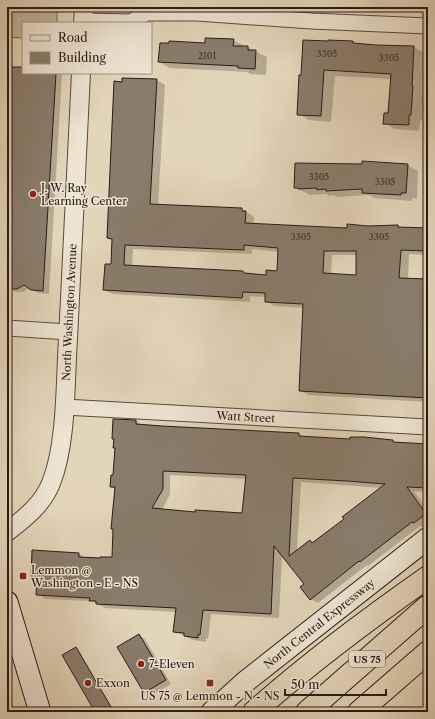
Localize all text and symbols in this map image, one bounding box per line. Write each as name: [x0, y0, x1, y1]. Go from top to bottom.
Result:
legend: [22, 22, 152, 74]
text: Road: [58, 30, 88, 45]
house number: 3305: [317, 48, 337, 59]
text: Building: [58, 50, 106, 65]
house number: 2101: [198, 50, 216, 61]
house number: 3305: [379, 52, 399, 63]
house number: 3305: [309, 171, 329, 182]
house number: 3305: [375, 176, 395, 187]
place label: J. W. Ray Learning Center: [39, 181, 127, 208]
marker: J. W. Ray Learning Center: [28, 189, 38, 199]
house number: 3305: [291, 231, 311, 242]
house number: 3305: [369, 231, 389, 242]
street label: North Washington Avenue: [59, 243, 80, 381]
street label: Watt Street: [215, 408, 276, 426]
place label: Lemmon @ Washington - E - NS: [30, 563, 138, 590]
marker: Lemmon @ Washington - E - NS: [18, 571, 28, 581]
street label: North Central Expressway: [261, 575, 378, 672]
road number: US 75: [349, 651, 385, 667]
place label: 7-Eleven: [149, 657, 195, 671]
marker: 7-Eleven: [136, 659, 146, 669]
scale bar: [285, 671, 386, 697]
place label: Exxon: [96, 676, 130, 690]
text: 50 m: [291, 677, 320, 692]
marker: Exxon: [83, 678, 93, 688]
marker: US 75 @ Lemmon - N - NS: [205, 678, 215, 688]
place label: US 75 @ Lemmon - N - NS: [141, 689, 279, 703]

